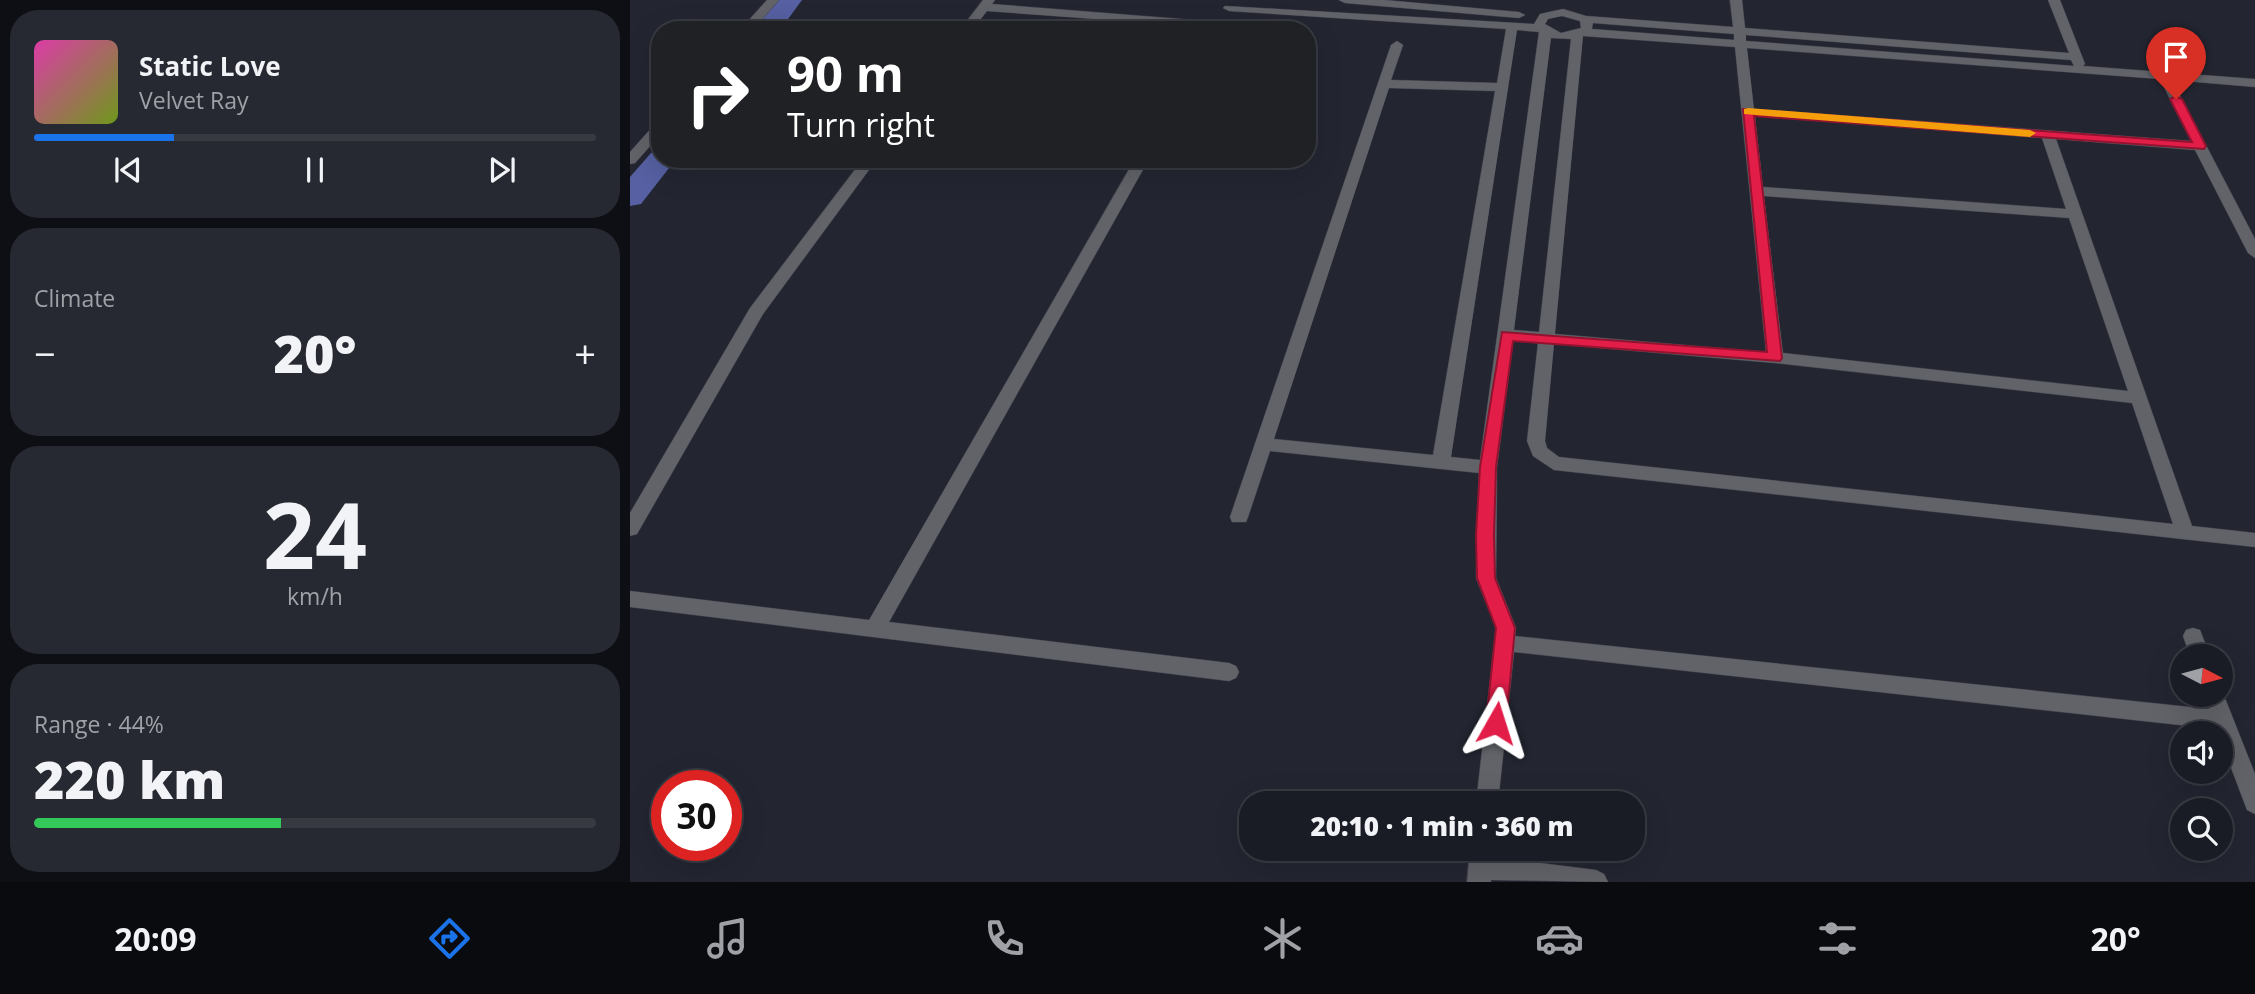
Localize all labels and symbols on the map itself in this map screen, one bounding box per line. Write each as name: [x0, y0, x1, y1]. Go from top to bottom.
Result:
pin: [2146, 27, 2206, 99]
north arrow: [2170, 644, 2233, 707]
position arrow: [1459, 686, 1533, 760]
speed limit sign: 30: [651, 770, 742, 861]

